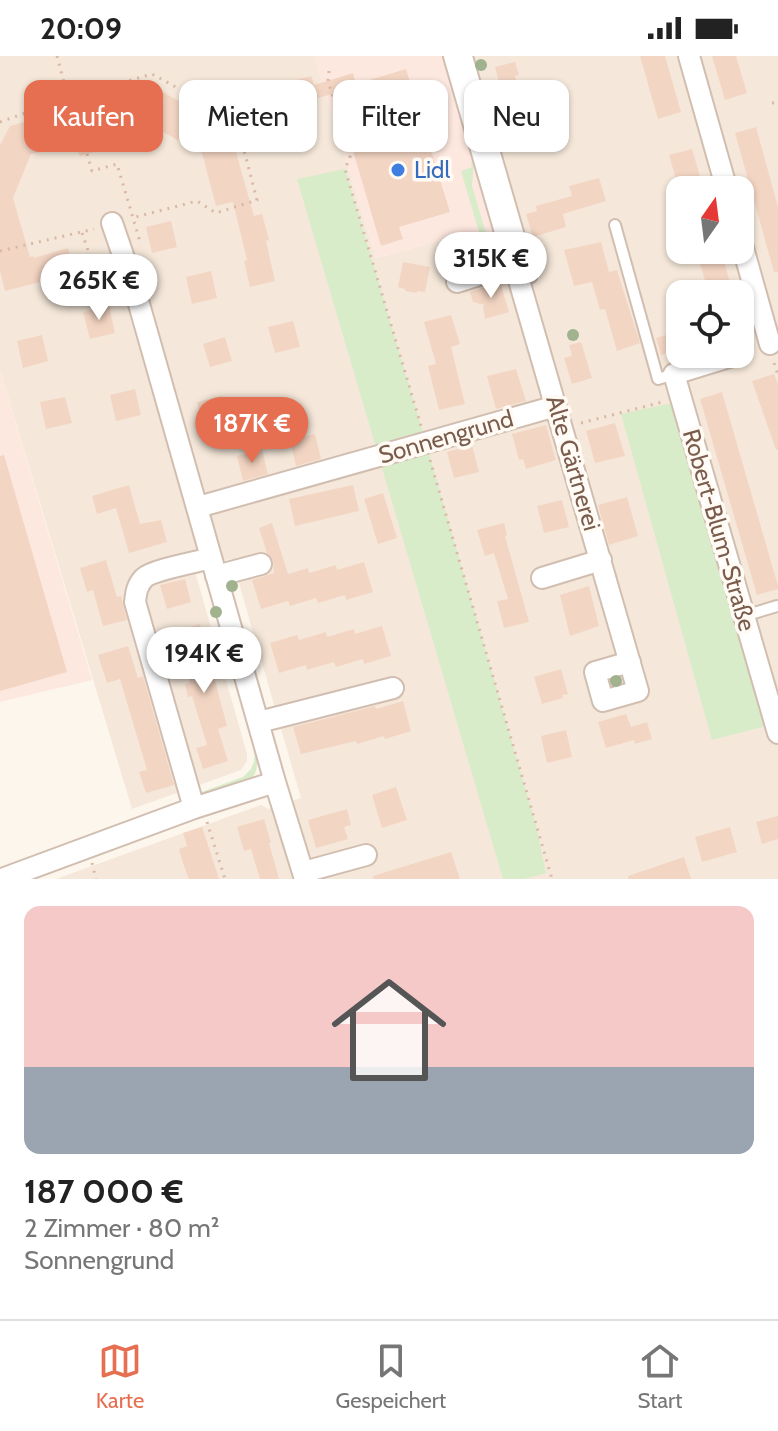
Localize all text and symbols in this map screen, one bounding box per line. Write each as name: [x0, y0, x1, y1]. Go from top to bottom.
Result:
text: 20:09: [40, 10, 122, 47]
chip: Kaufen: [24, 80, 163, 152]
chip: Mieten: [179, 80, 317, 152]
chip: Filter: [333, 80, 448, 152]
chip: Neu: [464, 80, 569, 152]
place label: Lidl: [414, 155, 450, 184]
marker: Lidl: [389, 161, 407, 179]
north arrow: [666, 176, 754, 264]
map controls: [666, 176, 754, 368]
pin: 315K €: [426, 232, 556, 300]
text: 315K €: [453, 242, 529, 274]
pin: 265K €: [34, 254, 164, 322]
text: 265K €: [58, 264, 140, 296]
button: locate: [666, 280, 754, 368]
street label: Alte Gärtnerei: [540, 392, 607, 534]
pin: 187K €: [187, 397, 317, 465]
street label: Sonnengrund: [375, 403, 516, 470]
text: 187K €: [213, 407, 291, 439]
street label: Robert-Blum-Straße: [677, 426, 762, 634]
pin: 194K €: [139, 627, 269, 695]
text: 194K €: [164, 637, 244, 669]
icon: home: [317, 958, 461, 1102]
text: 187 000 €: [24, 1170, 184, 1212]
text: 2 Zimmer · 80 m²: [24, 1212, 219, 1244]
text: Sonnengrund: [24, 1244, 174, 1276]
tab: Karte: [96, 1339, 144, 1414]
tab: Gespeichert: [335, 1339, 446, 1414]
tab: Start: [638, 1339, 682, 1414]

